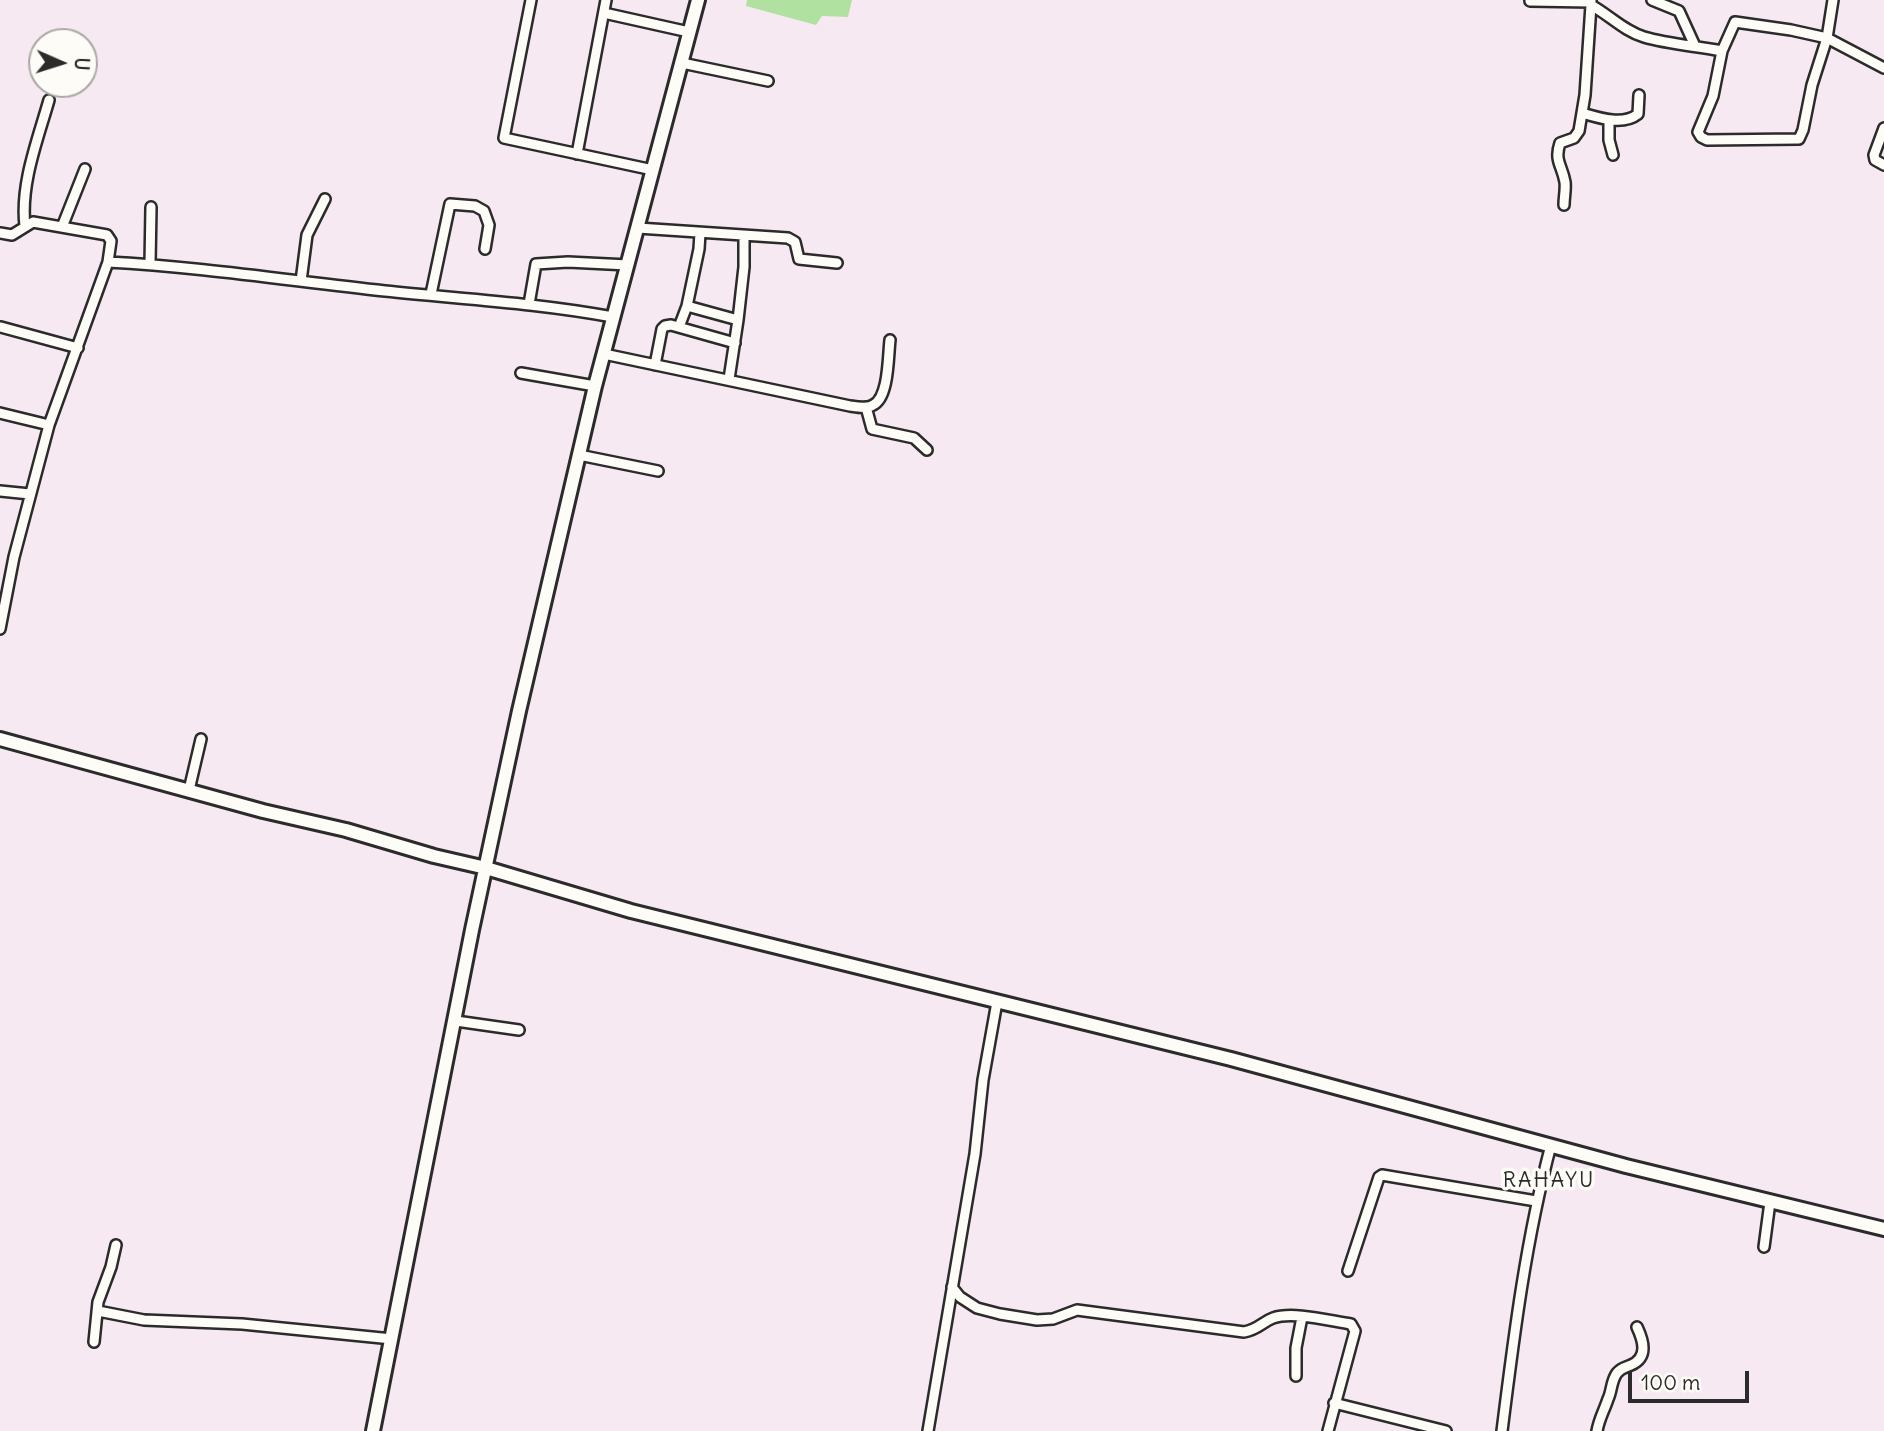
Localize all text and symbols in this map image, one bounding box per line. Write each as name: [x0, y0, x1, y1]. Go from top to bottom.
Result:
north arrow: [28, 28, 98, 98]
text: U: [70, 57, 94, 71]
district label: RAHAYU: [1504, 1168, 1594, 1194]
scale bar: [1632, 1358, 1753, 1402]
text: 100 m: [1641, 1369, 1700, 1396]

